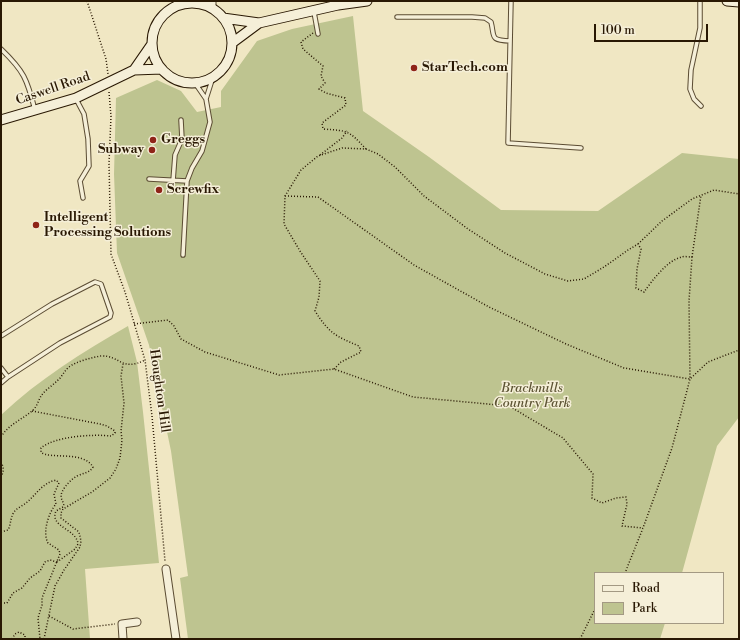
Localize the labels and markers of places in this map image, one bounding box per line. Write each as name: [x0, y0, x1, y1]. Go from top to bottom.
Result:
place label: StarTech.com: [422, 60, 508, 76]
marker: StarTech.com: [409, 63, 419, 73]
place label: Greggs: [161, 132, 205, 148]
marker: Greggs: [148, 135, 158, 145]
place label: Subway: [98, 142, 144, 158]
marker: Subway: [147, 145, 157, 155]
place label: Screwfix: [167, 182, 219, 198]
marker: Screwfix: [154, 185, 164, 195]
place label: Intelligent Processing Solutions: [44, 210, 171, 241]
marker: Intelligent Processing Solutions: [31, 220, 41, 230]

